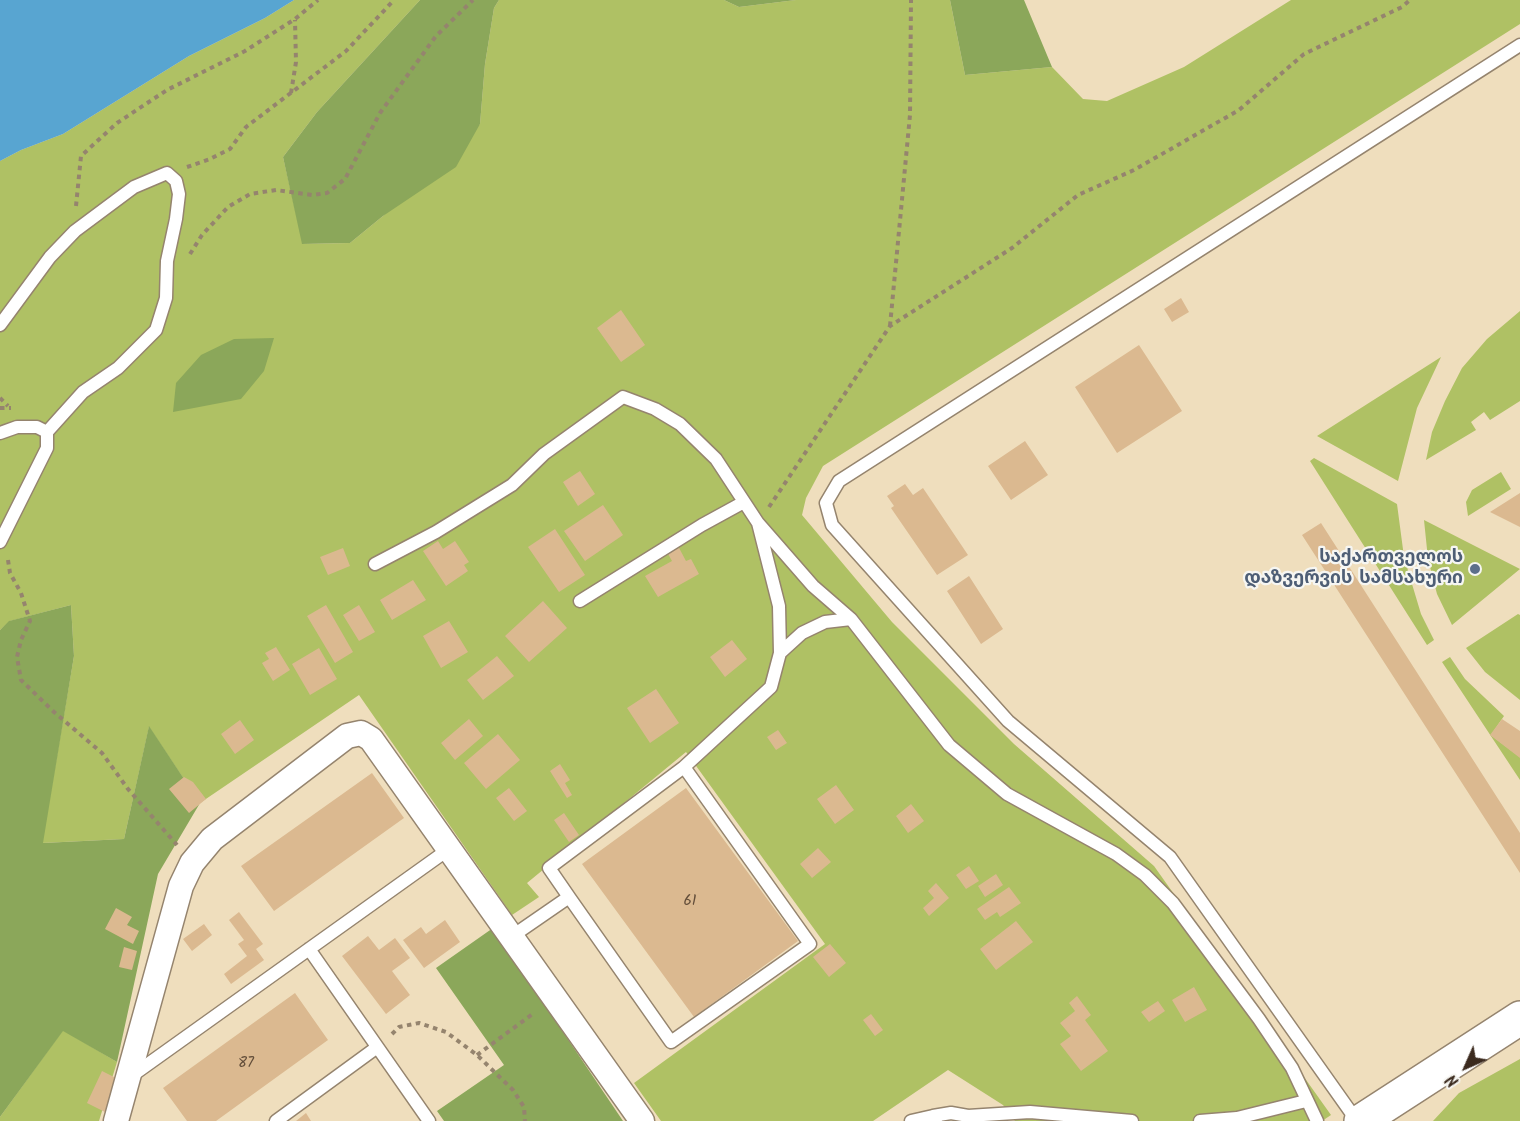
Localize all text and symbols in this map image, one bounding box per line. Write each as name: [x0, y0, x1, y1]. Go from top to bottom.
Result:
place label: საქართველოს დაზვერვის სამსახური: [1244, 548, 1463, 590]
marker: საქართველოს დაზვერვის სამსახური: [1468, 562, 1482, 576]
house number: 61: [683, 893, 697, 911]
north arrow: [1436, 1037, 1496, 1097]
house number: 87: [238, 1055, 254, 1073]
text: N: [1441, 1068, 1465, 1093]

